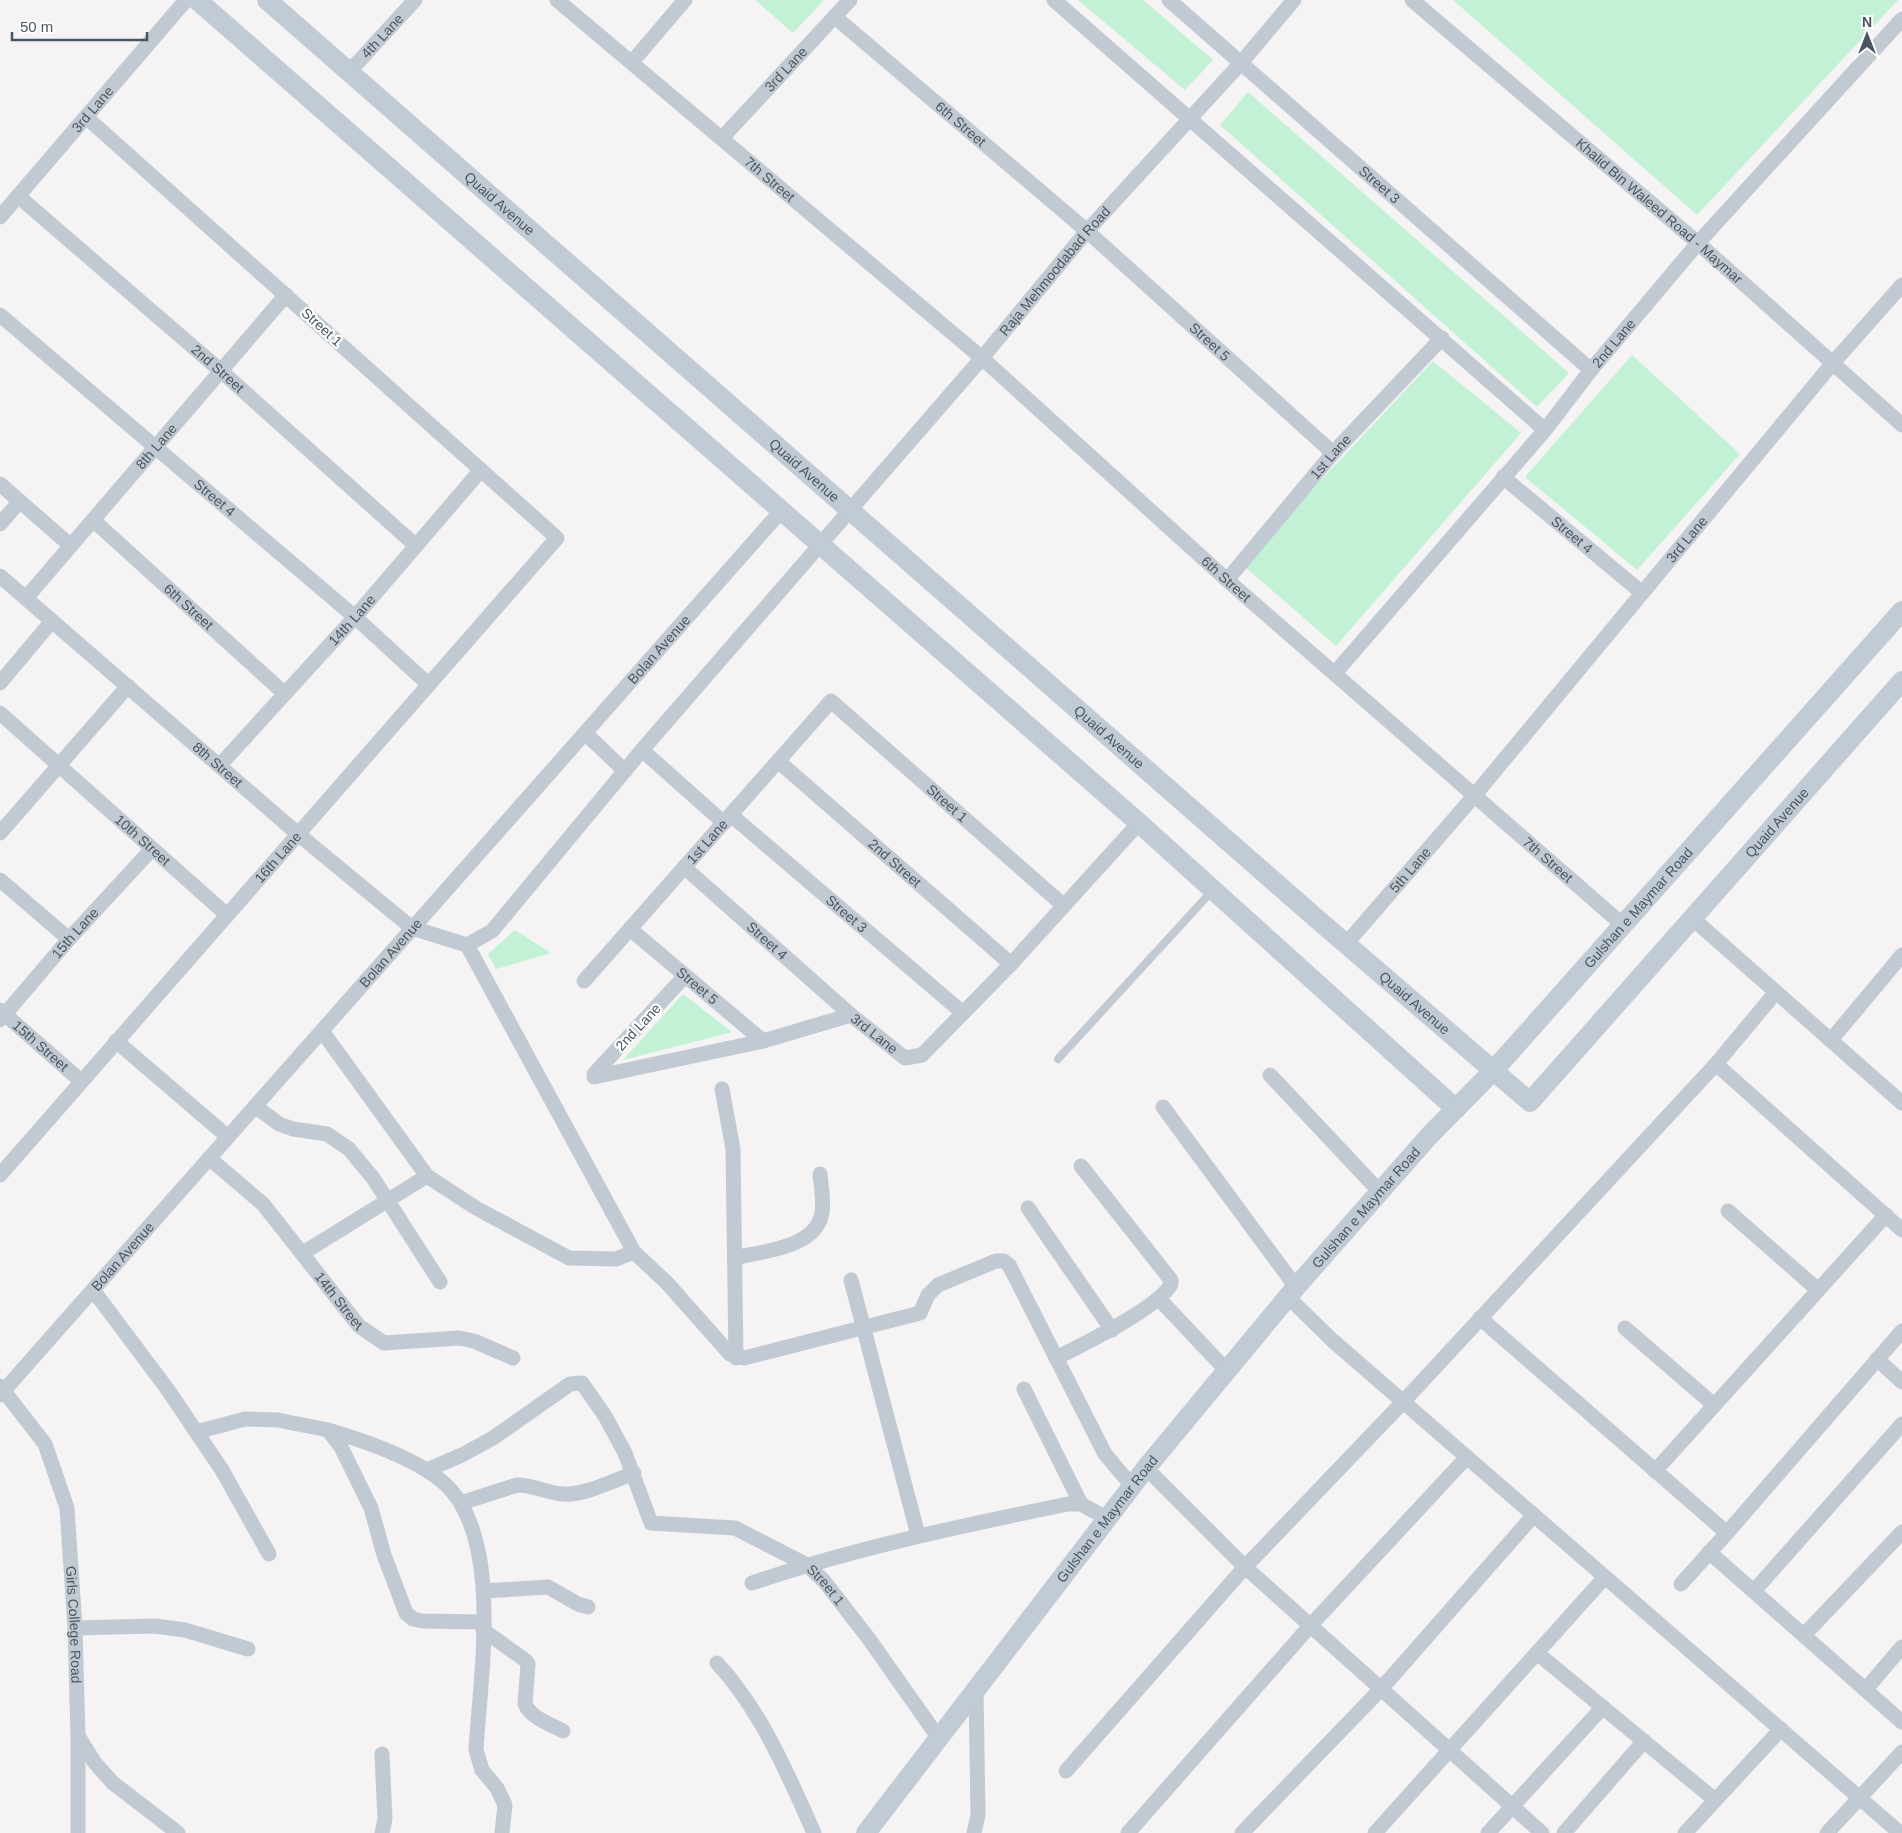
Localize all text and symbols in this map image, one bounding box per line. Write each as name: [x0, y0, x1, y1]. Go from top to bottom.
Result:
scale bar: [12, 10, 148, 42]
street label: 4th Lane: [358, 10, 407, 61]
north arrow: [1842, 10, 1892, 60]
text: N: [1862, 14, 1872, 30]
text: 50 m: [20, 18, 53, 35]
street label: 3rd Lane: [761, 43, 811, 95]
street label: 3rd Lane: [68, 83, 117, 135]
street label: 6th Street: [932, 98, 989, 150]
street label: Khalid Bin Waleed Road - Maymar: [1573, 135, 1746, 287]
street label: 7th Street: [741, 153, 798, 205]
street label: Street 3: [1356, 162, 1403, 207]
street label: Quaid Avenue: [461, 169, 538, 239]
street label: Raja Mehmoodabad Road: [996, 203, 1113, 339]
street label: Street 1: [298, 305, 346, 349]
street label: 2nd Lane: [1589, 315, 1639, 371]
street label: Street 5: [1186, 319, 1234, 364]
street label: 2nd Street: [188, 341, 248, 396]
street label: 8th Lane: [132, 420, 180, 472]
street label: 1st Lane: [1307, 431, 1354, 482]
street label: Quaid Avenue: [766, 435, 843, 505]
street label: Street 4: [191, 476, 239, 520]
street label: Street 4: [1548, 513, 1596, 557]
street label: 3rd Lane: [1663, 513, 1711, 566]
street label: 6th Street: [1198, 553, 1254, 605]
street label: 6th Street: [161, 580, 217, 633]
street label: 14th Lane: [325, 591, 379, 649]
street label: Bolan Avenue: [624, 612, 694, 687]
street label: Quaid Avenue: [1071, 702, 1147, 772]
street label: 8th Street: [190, 739, 246, 791]
street label: Street 1: [923, 781, 971, 825]
street label: Quaid Avenue: [1742, 784, 1812, 861]
street label: 10th Street: [112, 811, 174, 869]
street label: 1st Lane: [683, 816, 731, 867]
street label: 16th Lane: [251, 828, 304, 886]
street label: 7th Street: [1520, 834, 1576, 886]
street label: 2nd Street: [865, 836, 925, 890]
street label: 5th Lane: [1386, 844, 1434, 896]
street label: Gulshan e Maymar Road: [1580, 844, 1696, 971]
street label: Street 3: [823, 892, 871, 936]
street label: 15th Lane: [48, 904, 102, 961]
street label: Bolan Avenue: [356, 915, 425, 990]
street label: Street 4: [743, 918, 791, 963]
street label: Street 5: [673, 964, 721, 1008]
street label: Quaid Avenue: [1376, 968, 1453, 1038]
street label: 2nd Lane: [612, 1000, 664, 1054]
street label: 3rd Lane: [848, 1010, 901, 1057]
street label: 15th Street: [10, 1017, 72, 1074]
street label: Gulshan e Maymar Road: [1309, 1144, 1423, 1271]
street label: Bolan Avenue: [88, 1219, 157, 1294]
street label: 14th Street: [312, 1269, 365, 1334]
street label: Gulshan e Maymar Road: [1053, 1452, 1161, 1585]
street label: Street 1: [804, 1561, 848, 1609]
street label: Girls College Road: [63, 1565, 85, 1684]

